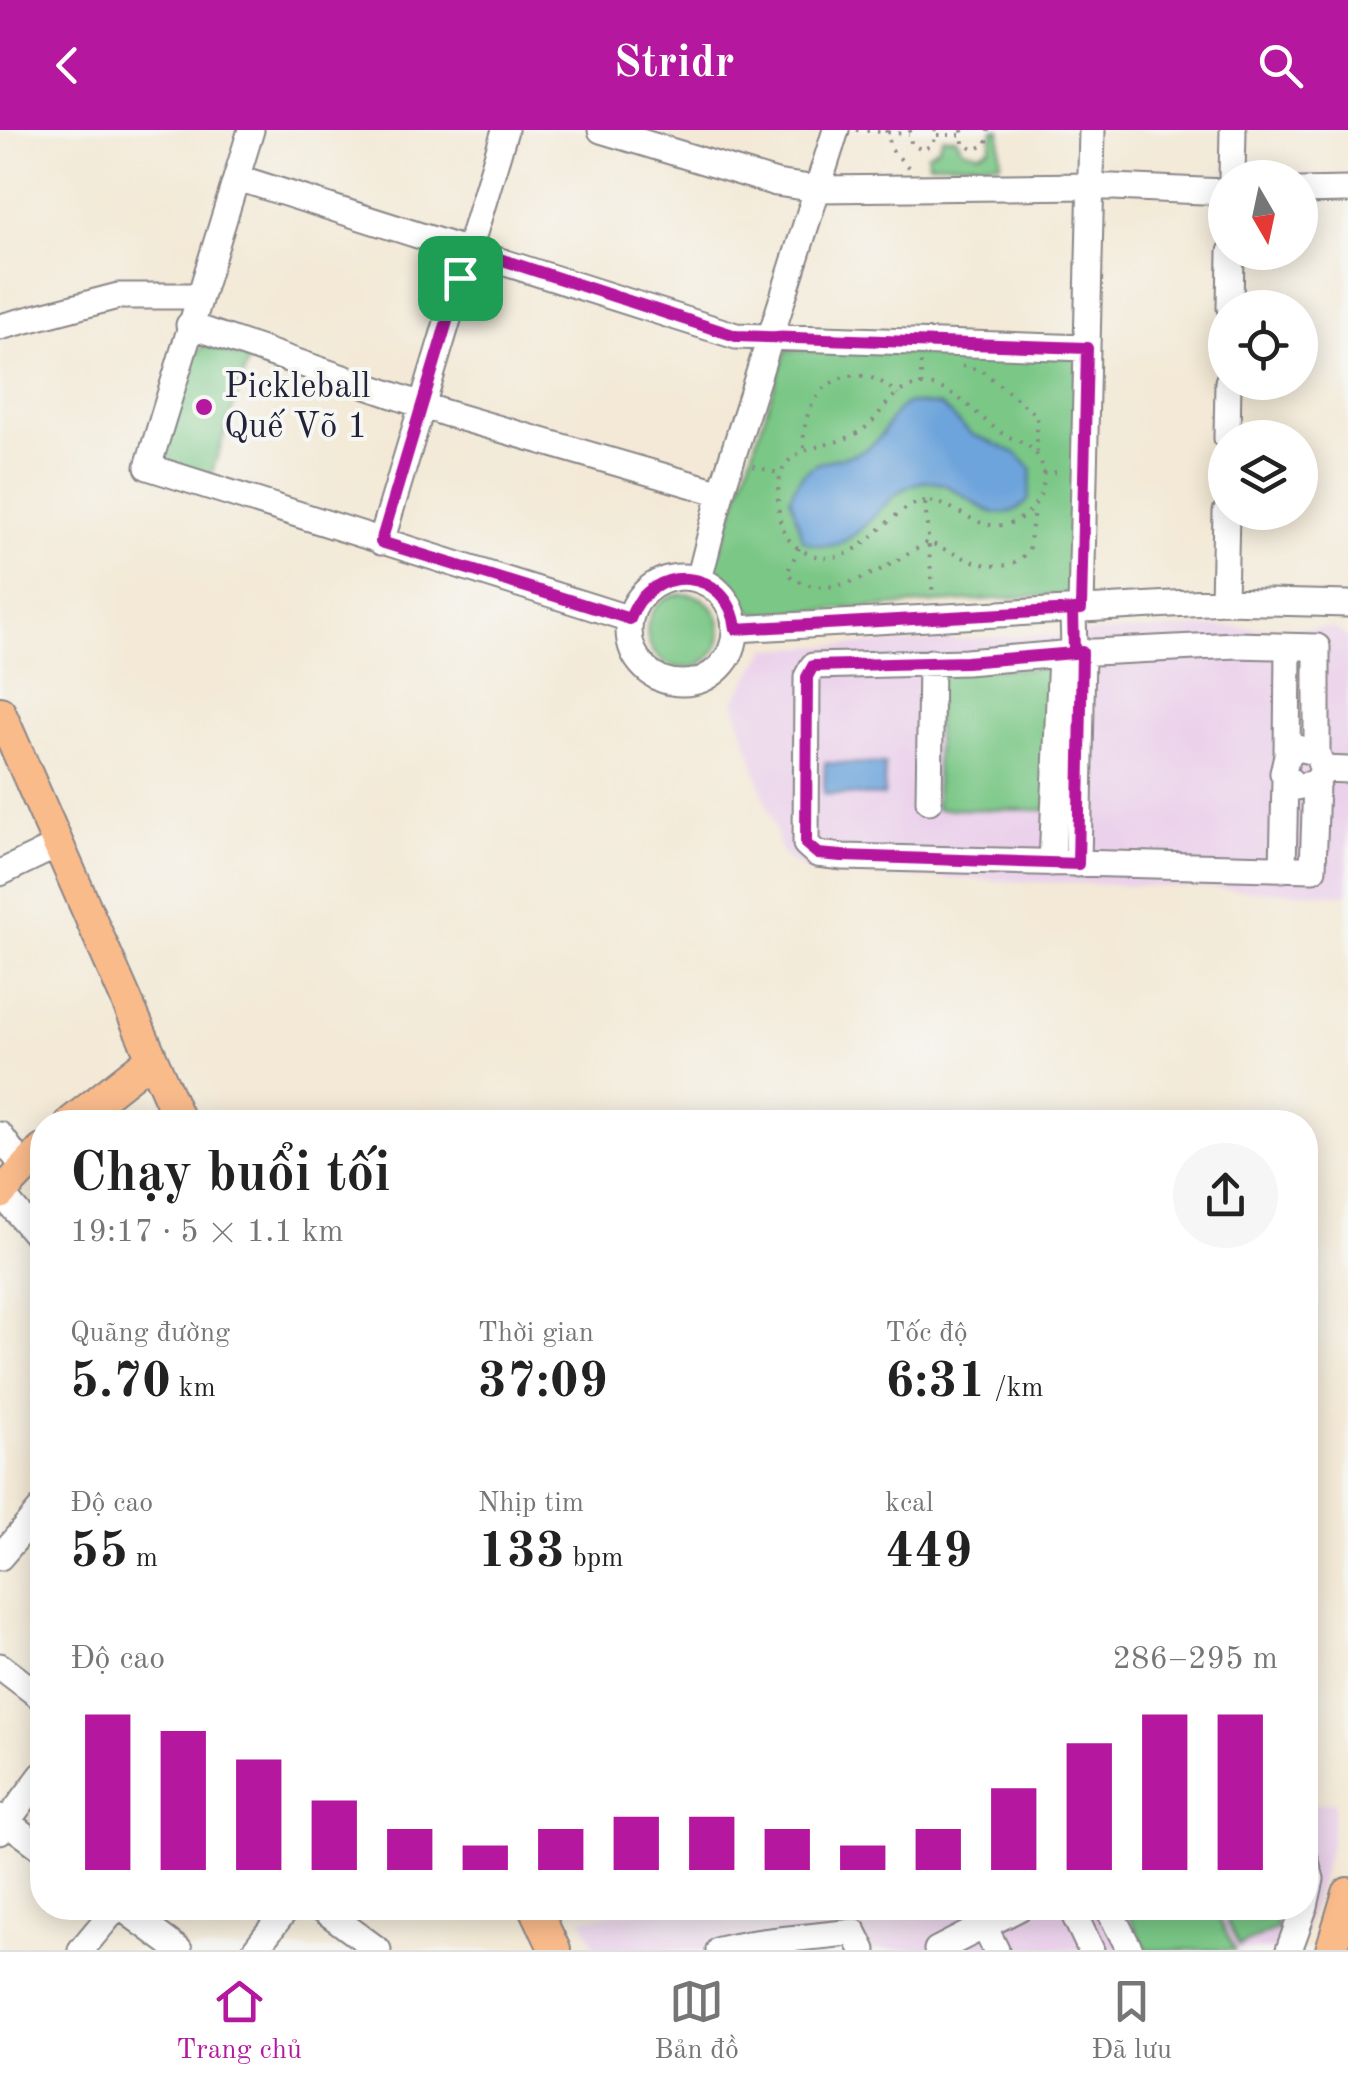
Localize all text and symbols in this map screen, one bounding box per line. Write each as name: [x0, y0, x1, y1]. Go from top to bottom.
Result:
icon: back: [40, 38, 95, 93]
icon: search: [1253, 38, 1308, 93]
text: Stridr: [614, 42, 734, 87]
north arrow: [1208, 160, 1318, 270]
map controls: [1208, 160, 1318, 530]
pin: [418, 236, 503, 321]
icon: arrive: [433, 251, 488, 306]
button: locate: [1208, 290, 1318, 400]
place label: Pickleball Quế Võ 1: [224, 370, 370, 445]
marker: Pickleball Quế Võ 1: [193, 396, 215, 418]
button: layers: [1208, 420, 1318, 530]
button: share: [1173, 1143, 1278, 1248]
text: Chạy buổi tối: [70, 1148, 390, 1203]
text: 19:17 · 5 × 1.1 km: [70, 1217, 344, 1249]
text: Quãng đường: [70, 1320, 230, 1348]
text: Thời gian: [478, 1320, 594, 1348]
text: Tốc độ: [885, 1320, 968, 1348]
text: 5.70: [70, 1358, 171, 1408]
text: 37:09: [478, 1358, 608, 1408]
text: 6:31: [885, 1358, 986, 1408]
text: km: [171, 1375, 216, 1403]
text: /km: [986, 1375, 1044, 1403]
text: Độ cao: [70, 1490, 153, 1518]
text: Nhịp tim: [478, 1490, 584, 1518]
text: kcal: [885, 1490, 934, 1518]
text: 55: [70, 1528, 128, 1578]
text: 133: [478, 1528, 565, 1578]
text: 449: [885, 1528, 972, 1578]
text: m: [128, 1545, 158, 1573]
text: bpm: [565, 1545, 624, 1573]
text: Độ cao: [70, 1644, 165, 1676]
text: 286–295 m: [1112, 1644, 1278, 1676]
tab: Trang chủ: [176, 1974, 302, 2069]
tab: Bản đồ: [654, 1974, 739, 2069]
tab: Đã lưu: [1091, 1974, 1172, 2069]

